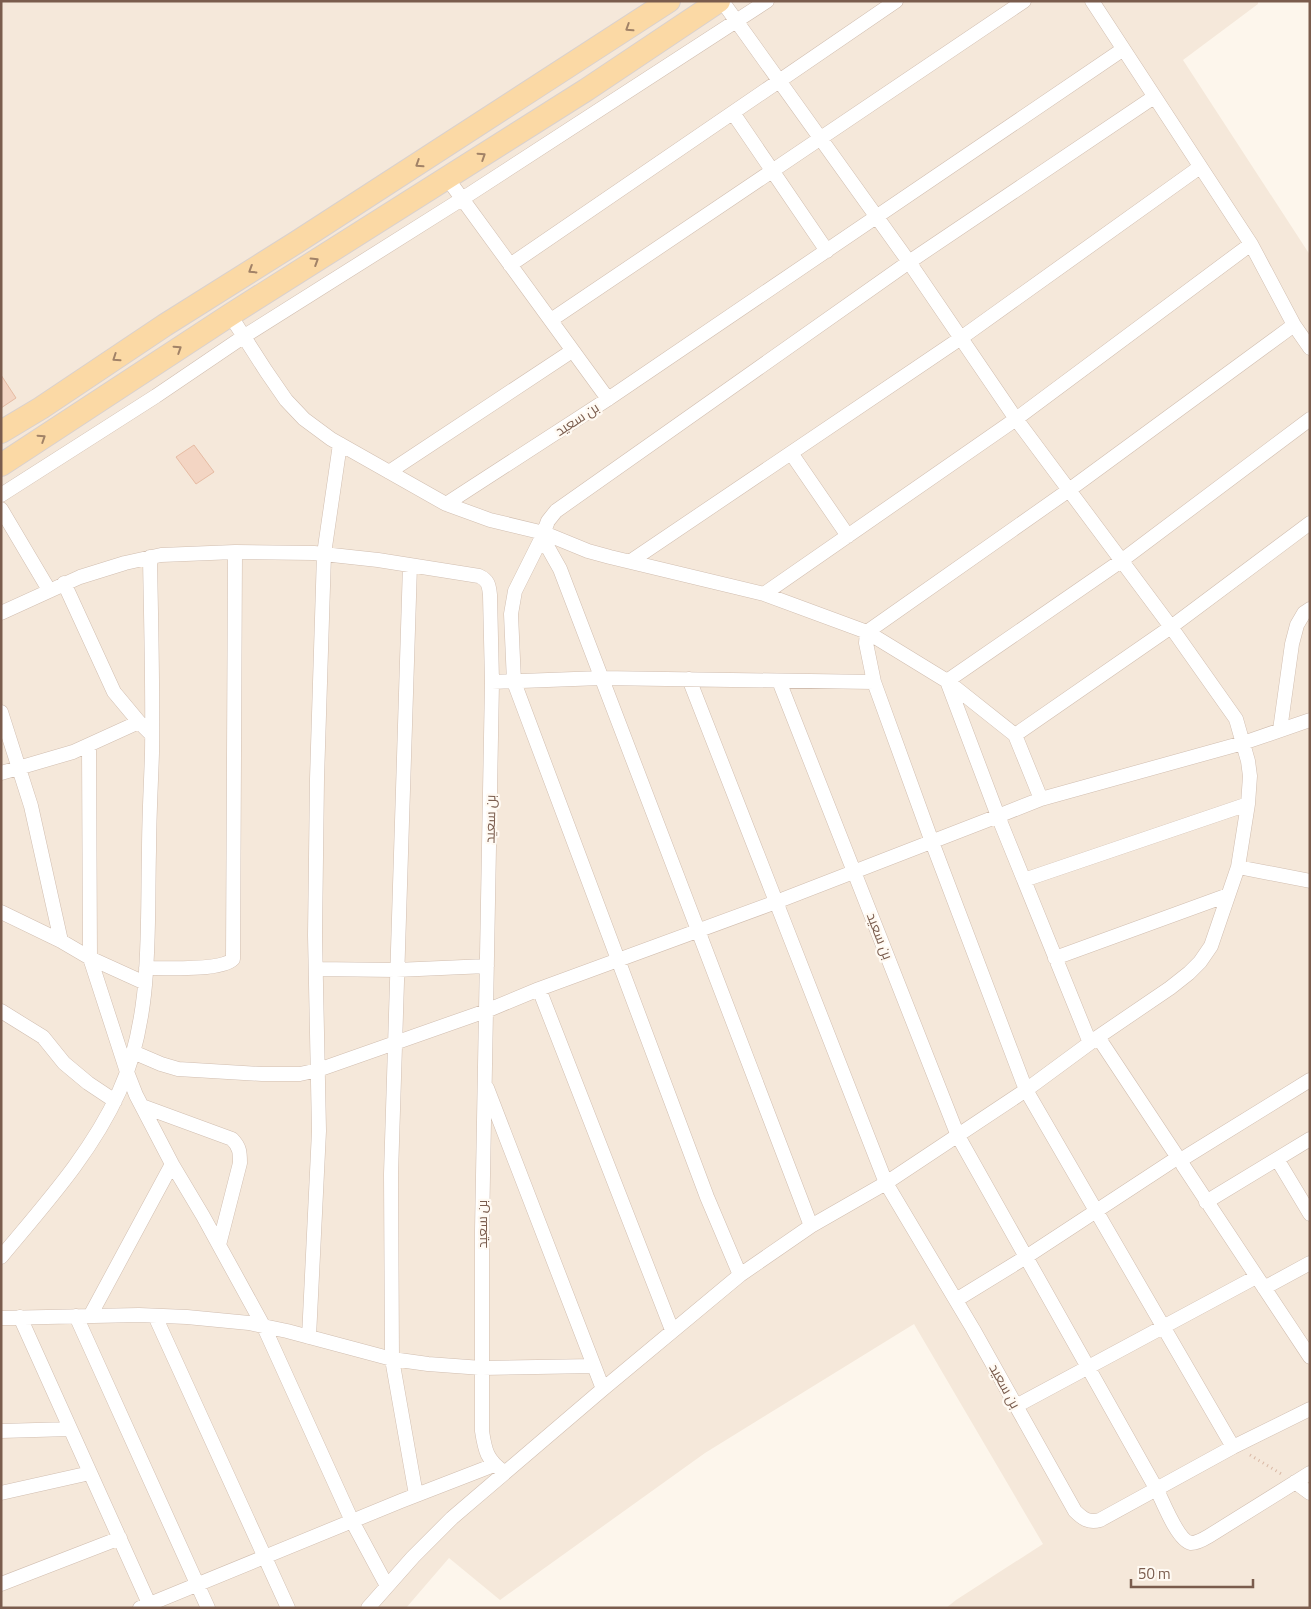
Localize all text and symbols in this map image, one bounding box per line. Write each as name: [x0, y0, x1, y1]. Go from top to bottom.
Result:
one-way arrow: [625, 22, 634, 31]
one-way arrow: [476, 153, 485, 162]
one-way arrow: [415, 158, 424, 167]
one-way arrow: [309, 258, 318, 268]
one-way arrow: [249, 264, 258, 274]
one-way arrow: [172, 346, 182, 355]
one-way arrow: [112, 352, 121, 361]
street label: بن سعيد: [551, 397, 603, 441]
one-way arrow: [37, 435, 46, 445]
street label: بن سعيد: [479, 794, 500, 844]
street label: بن سعيد: [862, 909, 899, 962]
street label: بن سعيد: [471, 1200, 492, 1248]
street label: بن سعيد: [984, 1359, 1026, 1412]
scale bar: [1131, 1556, 1254, 1588]
text: 50 m: [1138, 1562, 1171, 1585]

